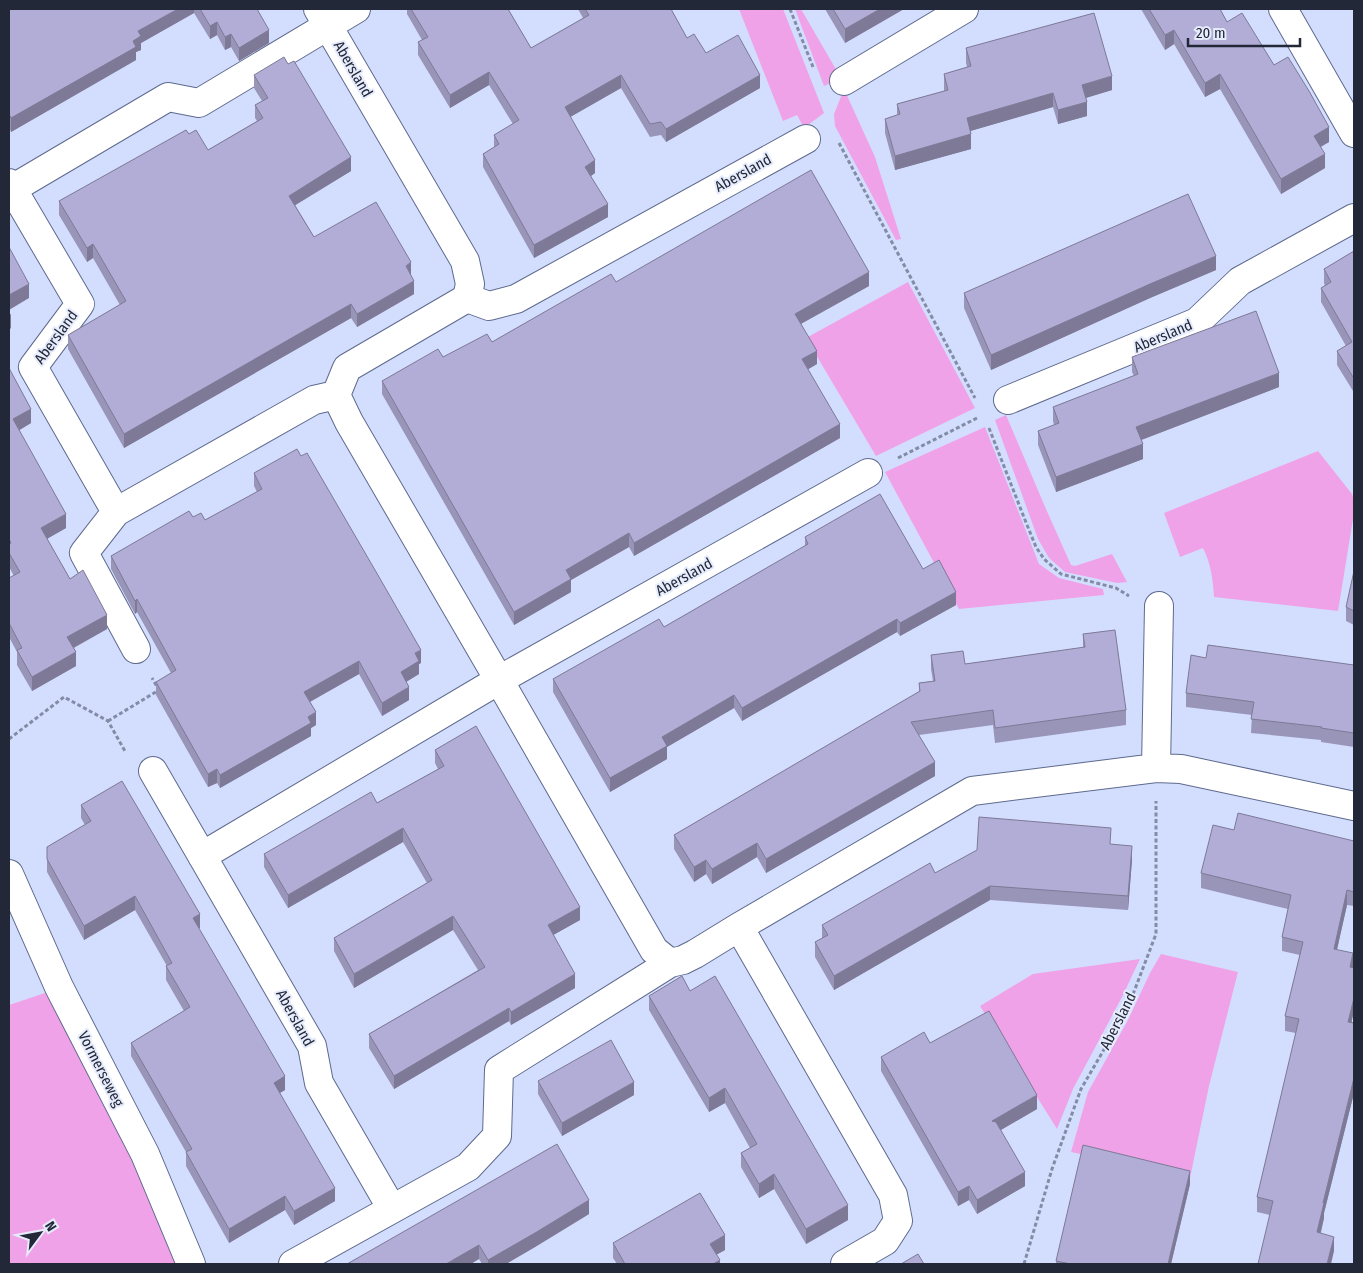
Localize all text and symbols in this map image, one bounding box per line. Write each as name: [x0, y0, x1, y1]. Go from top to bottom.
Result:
scale bar: [1188, 15, 1300, 47]
text: 20 m: [1196, 24, 1226, 42]
street label: Abersland: [330, 38, 376, 100]
street label: Abersland: [712, 150, 774, 196]
street label: Abersland: [31, 307, 81, 367]
street label: Abersland: [1131, 316, 1195, 356]
street label: Abersland: [653, 554, 715, 600]
street label: Abersland: [272, 987, 318, 1049]
street label: Abersland: [1096, 989, 1140, 1053]
street label: Vormerseweg: [74, 1028, 128, 1110]
north arrow: [15, 1208, 65, 1258]
text: N: [41, 1218, 60, 1234]

